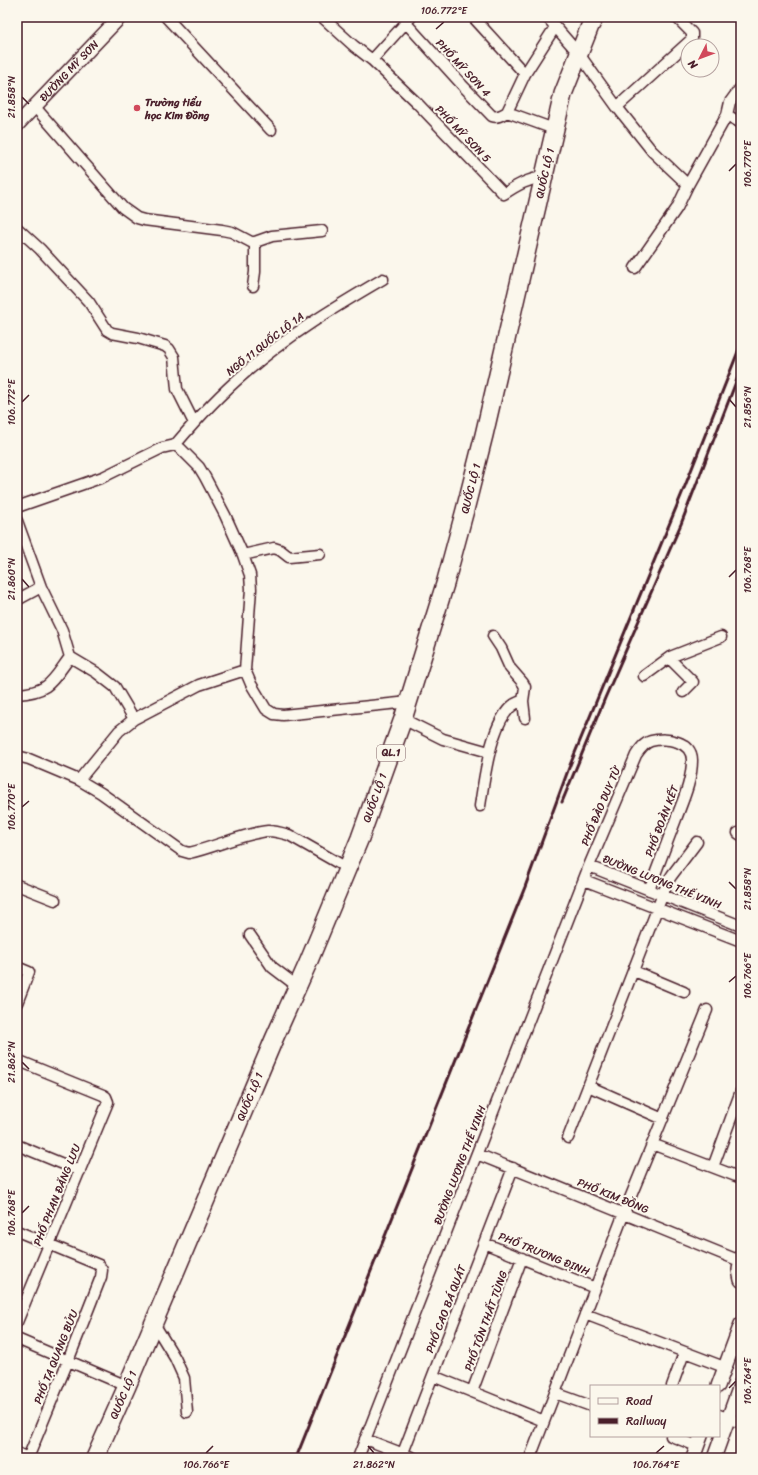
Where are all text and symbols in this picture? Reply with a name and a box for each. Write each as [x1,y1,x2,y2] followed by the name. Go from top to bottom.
[421,2,469,20] text: 106.772°E
[431,34,495,102] street label: PHỐ MỸ SƠN 4
[34,35,103,106] street label: ĐƯỜNG MỸ SƠN
[680,38,720,78] north arrow
[683,55,703,74] text: N
[3,76,21,118] text: 21.858°N
[144,93,210,125] place label: Trường tiểu học Kim Đồng
[430,101,496,167] street label: PHỐ MỸ SƠN 5
[132,103,142,113] marker: Trường tiểu học Kim Đồng
[739,139,757,187] text: 106.770°E
[530,146,560,200] street label: QUỐC LỘ 1
[222,307,308,381] street label: NGÕ 11 QUỐC LỘ 1A
[3,377,21,425] text: 106.772°E
[739,386,757,428] text: 21.856°N
[455,461,486,516] street label: QUỐC LỘ 1
[739,545,757,593] text: 106.768°E
[3,558,21,600] text: 21.860°N
[377,745,405,761] road number: QL.1
[576,762,627,849] street label: PHỐ ĐÀO DUY TỪ
[357,770,392,825] street label: QUỐC LỘ 1
[3,782,21,830] text: 106.770°E
[640,782,685,859] street label: PHỐ ĐOÀN KẾT
[600,849,724,915] street label: ĐƯỜNG LƯƠNG THẾ VINH
[739,868,757,910] text: 21.858°N
[739,951,757,999] text: 106.766°E
[3,1041,21,1083] text: 21.862°N
[231,1069,268,1124] street label: QUỐC LỘ 1
[428,1102,492,1228] street label: ĐƯỜNG LƯƠNG THẾ VINH
[28,1140,86,1249] street label: PHỐ PHAN ĐĂNG LƯU
[574,1173,652,1219] street label: PHỐ KIM ĐỒNG
[3,1188,21,1236] text: 106.768°E
[496,1227,593,1281] street label: PHỐ TRƯƠNG ĐỊNH
[420,1261,472,1356] street label: PHỐ CAO BÁ QUÁT
[459,1268,513,1374] street label: PHỐ TÔN THẤT TÙNG
[28,1306,84,1407] street label: PHỐ TẠ QUANG BỬU
[739,1356,757,1404] text: 106.764°E
[104,1368,142,1422] street label: QUỐC LỘ 1
[590,1385,720,1437] legend
[626,1390,653,1412] text: Road
[626,1410,667,1432] text: Railway
[183,1456,231,1474] text: 106.766°E
[353,1456,395,1474] text: 21.862°N
[633,1456,681,1474] text: 106.764°E

